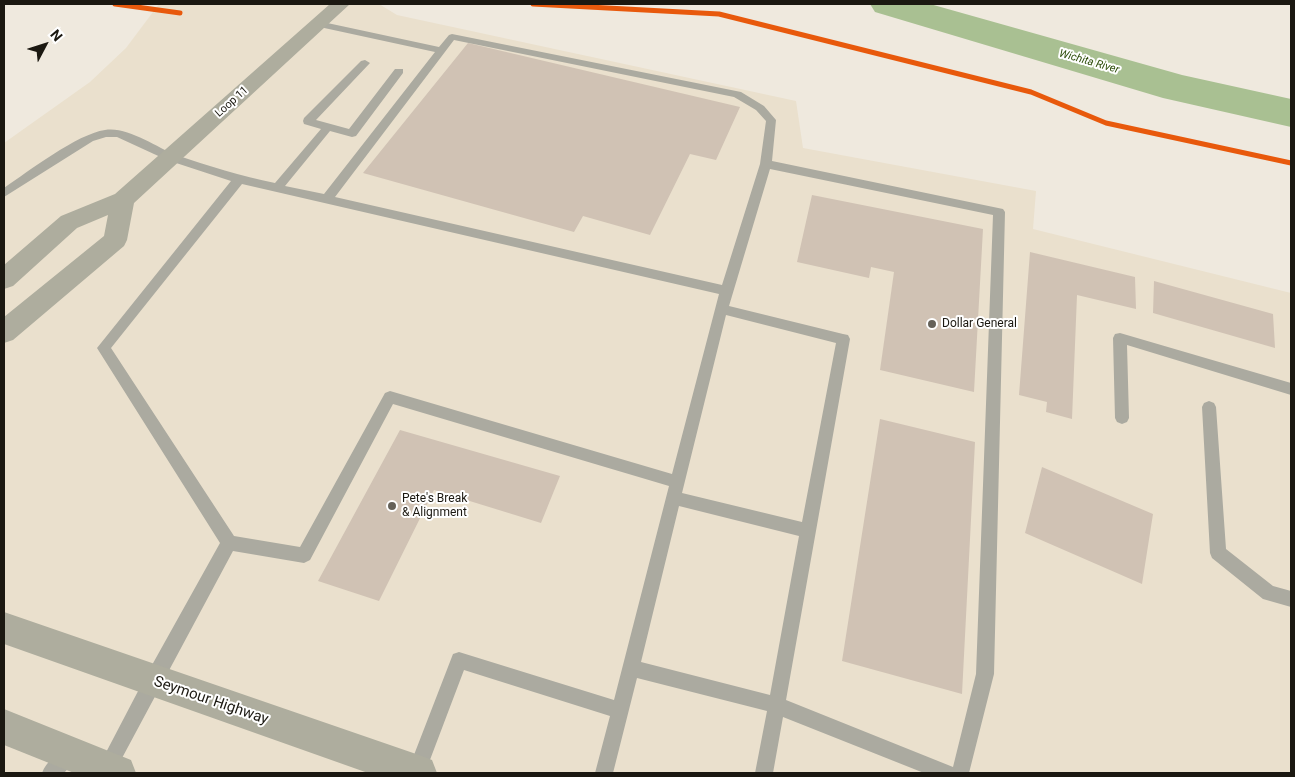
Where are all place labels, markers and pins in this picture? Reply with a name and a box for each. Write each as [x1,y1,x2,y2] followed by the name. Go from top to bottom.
[942,317,1017,331] place label: Dollar General
[926,318,938,330] marker: Dollar General
[402,492,467,520] place label: Pete's Break & Alignment
[386,500,398,512] marker: Pete's Break & Alignment

